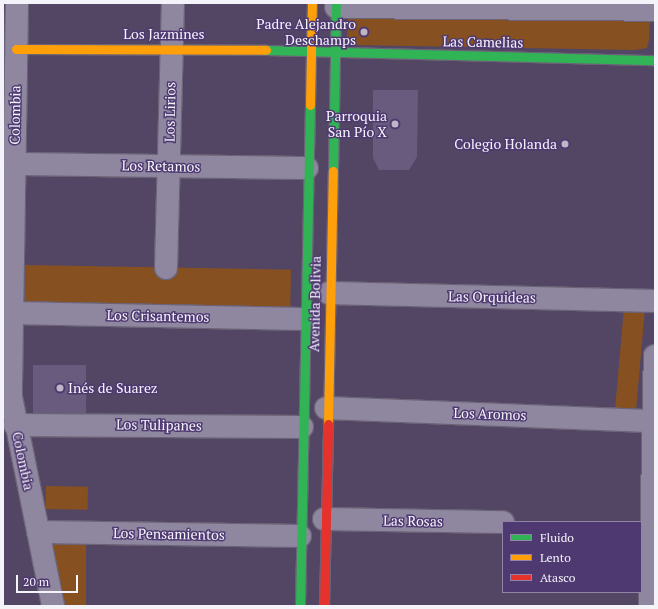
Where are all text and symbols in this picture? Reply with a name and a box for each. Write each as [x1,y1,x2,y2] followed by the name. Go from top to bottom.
[256,16,356,48] place label: Padre Alejandro Deschamps
[123,26,205,42] street label: Los Jazmines
[359,27,369,37] marker: Padre Alejandro Deschamps
[442,33,524,51] street label: Las Camelias
[161,82,179,142] street label: Los Lirios
[6,85,24,145] street label: Colombia
[326,108,387,140] place label: Parroquia San Pío X
[390,119,400,129] marker: Parroquia San Pío X
[454,136,557,152] place label: Colegio Holanda
[560,139,570,149] marker: Colegio Holanda
[121,157,201,175] street label: Los Retamos
[306,256,324,352] street label: Avenida Bolivia
[448,288,536,306] street label: Las Orquideas
[106,307,210,325] street label: Los Crisantemos
[68,380,158,396] place label: Inés de Suarez
[55,383,65,393] marker: Inés de Suarez
[453,404,527,424] street label: Los Aromos
[116,416,202,434] street label: Los Tulipanes
[9,430,37,492] street label: Colombia
[383,512,443,530] street label: Las Rosas
[502,521,642,593] legend
[113,525,225,543] street label: Los Pensamientos
[540,530,574,545] text: Fluido
[540,550,571,565] text: Lento
[18,567,80,593] scale bar
[540,570,575,585] text: Atasco
[23,574,49,589] text: 20 m

